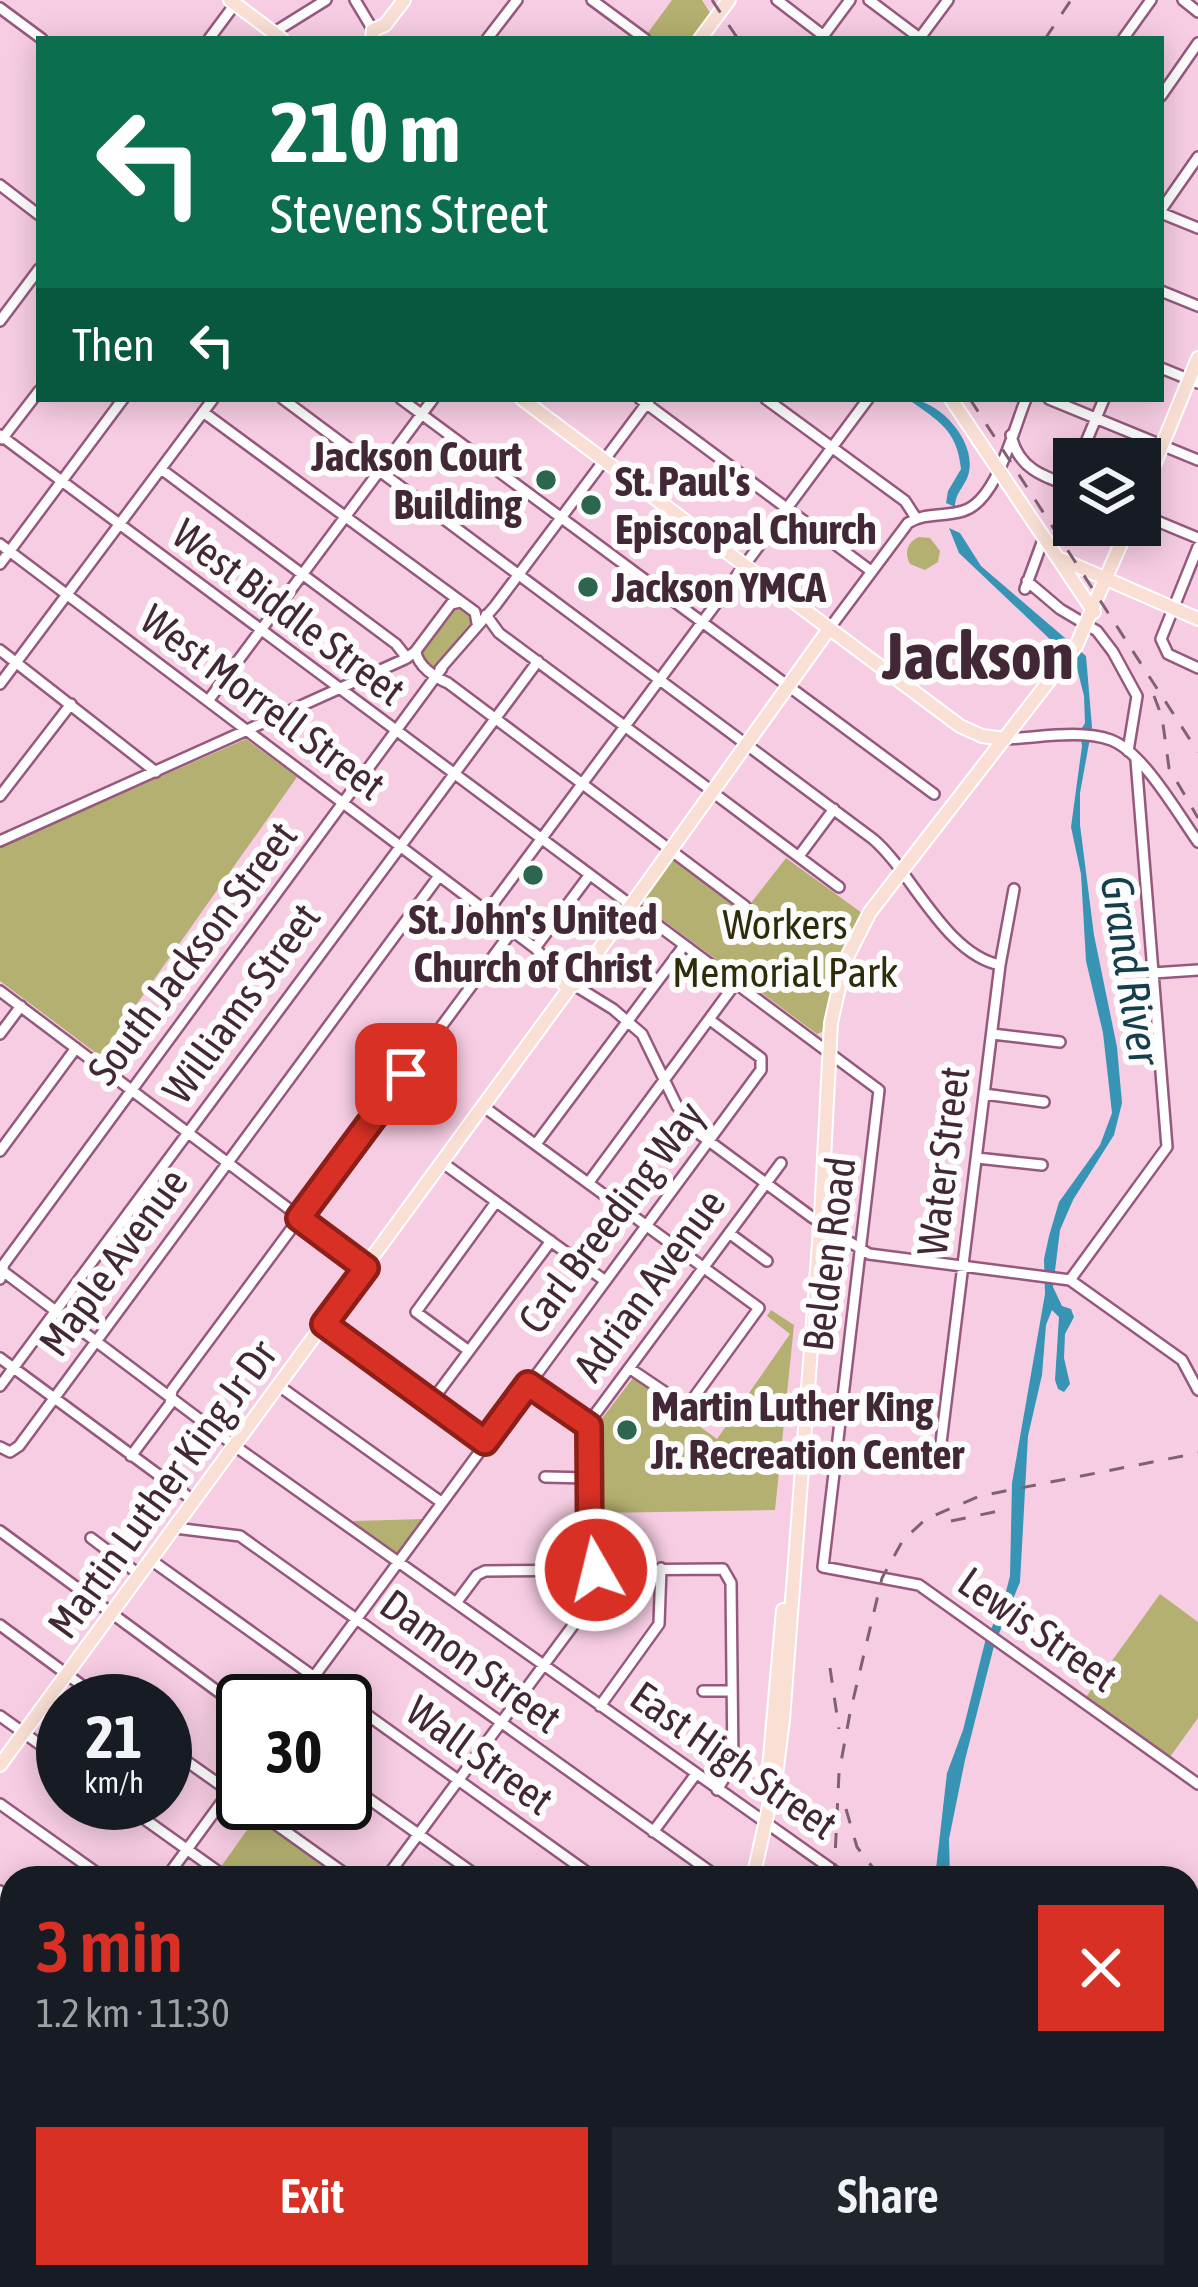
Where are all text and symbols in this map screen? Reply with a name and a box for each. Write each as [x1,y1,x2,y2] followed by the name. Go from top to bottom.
[72,84,228,240] icon: left
[270,84,460,180] text: 210 m
[270,183,549,244] text: Stevens Street
[179,312,245,378] icon: left
[72,319,155,371] text: Then
[310,432,523,528] place label: Jackson Court Building
[1053,438,1161,546] map controls
[1053,438,1161,546] button: layers
[615,457,877,553] place label: St. Paul's Episcopal Church
[533,467,559,493] marker: Jackson Court Building
[578,492,604,518] marker: St. Paul's Episcopal Church
[164,509,414,715] street label: West Biddle Street
[611,563,826,611] place label: Jackson YMCA
[575,574,601,600] marker: Jackson YMCA
[132,595,394,809] street label: West Morrell Street
[881,617,1074,693] district label: Jackson
[78,812,306,1094] street label: South Jackson Street
[520,862,546,888] marker: St. John's United Church of Christ
[1090,872,1172,1070] water label: Grand River
[153,894,329,1112] street label: Williams Street
[409,895,657,991] place label: St. John's United Church of Christ
[672,900,898,996] park label: Workers Memorial Park
[355,1023,457,1125] pin
[373,1041,439,1107] icon: arrive
[908,1064,978,1258] street label: Water Street
[508,1092,714,1342] street label: Carl Breeding Way
[793,1154,865,1354] street label: Belden Road
[29,1159,197,1365] street label: Maple Avenue
[564,1180,734,1390] street label: Adrian Avenue
[38,1331,286,1647] street label: Martin Luther King Jr Dr
[650,1382,965,1478] place label: Martin Luther King Jr. Recreation Center
[614,1417,640,1443] marker: Martin Luther King Jr. Recreation Center
[533,1507,659,1633] position arrow
[950,1557,1126,1701] street label: Lewis Street
[371,1579,571,1743] street label: Damon Street
[622,1671,846,1849] street label: East High Street
[216,1674,372,1830] speed limit sign: 30
[398,1686,562,1824] street label: Wall Street
[86,1702,142,1771] text: 21
[84,1765,144,1799] text: km/h
[36,1905,183,1987] text: 3 min
[1038,1905,1164,2031] button: close
[36,1991,229,2035] text: 1.2 km · 11:30
[36,2127,588,2265] button: Exit
[612,2127,1164,2265] button: Share

